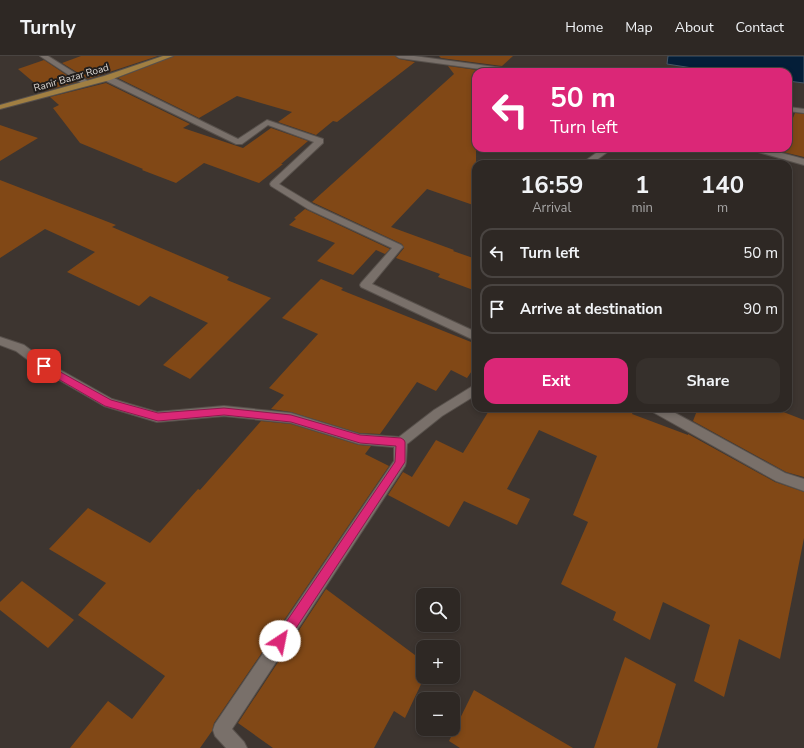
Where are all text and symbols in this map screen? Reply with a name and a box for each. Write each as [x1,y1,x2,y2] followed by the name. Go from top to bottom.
[20,15,76,41] text: Turnly
[565,18,603,37] text: Home
[625,18,653,37] text: Map
[675,18,714,37] text: About
[736,18,784,37] text: Contact
[32,61,111,95] street label: Ranir Bazar Road
[550,79,616,117] text: 50 m
[484,84,536,136] icon: left
[550,115,618,139] text: Turn left
[520,169,583,201] text: 16:59
[635,169,649,201] text: 1
[701,169,744,201] text: 140
[532,199,571,217] text: Arrival
[631,199,653,217] text: min
[717,199,728,217] text: m
[486,242,508,264] icon: left
[520,243,579,263] text: Turn left
[743,243,778,263] text: 50 m
[486,298,508,320] icon: arrive
[520,299,663,319] text: Arrive at destination
[743,299,778,319] text: 90 m
[27,349,61,383] pin
[33,355,55,377] icon: arrive
[484,358,628,404] button: Exit
[636,358,780,404] button: Share
[416,588,460,736] map controls
[416,588,460,632] button: search
[259,620,301,662] position arrow
[416,640,460,684] button: +
[416,692,460,736] button: −

